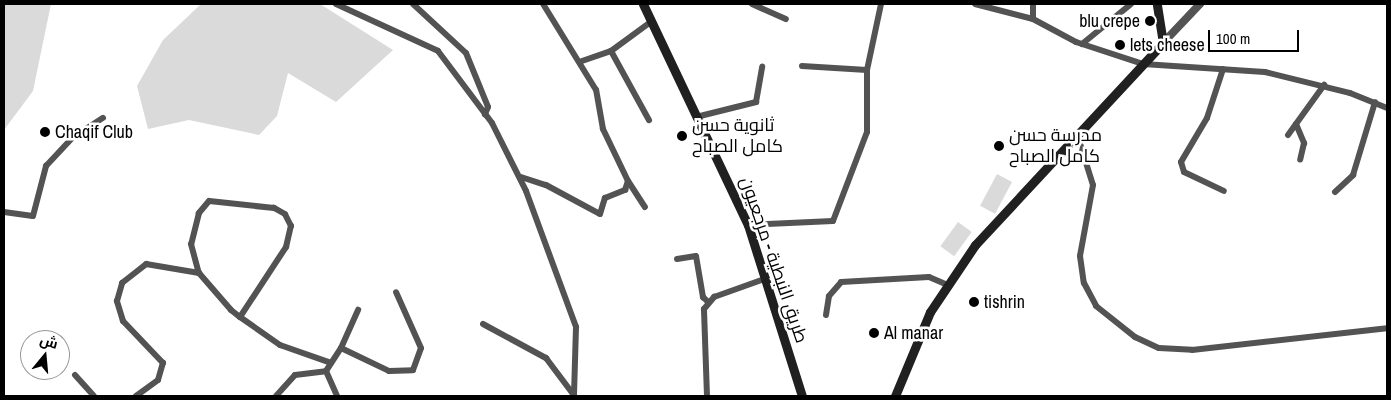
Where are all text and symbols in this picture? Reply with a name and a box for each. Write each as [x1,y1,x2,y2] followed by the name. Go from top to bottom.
[1079,10,1140,32] place label: blu crepe
[1144,15,1156,27] marker: blu crepe
[1211,20,1302,52] scale bar
[1216,28,1250,49] text: 100 m
[1130,34,1205,56] place label: lets cheese
[1114,39,1126,51] marker: lets cheese
[692,115,783,158] place label: ثانوية حسن كامل الصباح
[55,121,133,143] place label: Chaqif Club
[1009,125,1102,168] place label: مدرسة حسن كامل الصباح
[39,126,51,138] marker: Chaqif Club
[676,130,688,142] marker: ثانوية حسن كامل الصباح
[993,140,1005,152] marker: مدرسة حسن كامل الصباح
[735,174,813,346] street label: طريق النبطية - مرجعيون
[984,291,1025,313] place label: tishrin
[968,296,980,308] marker: tishrin
[884,322,943,344] place label: Al manar
[868,327,880,339] marker: Al manar
[20,330,70,380] north arrow
[38,330,60,353] text: ش

